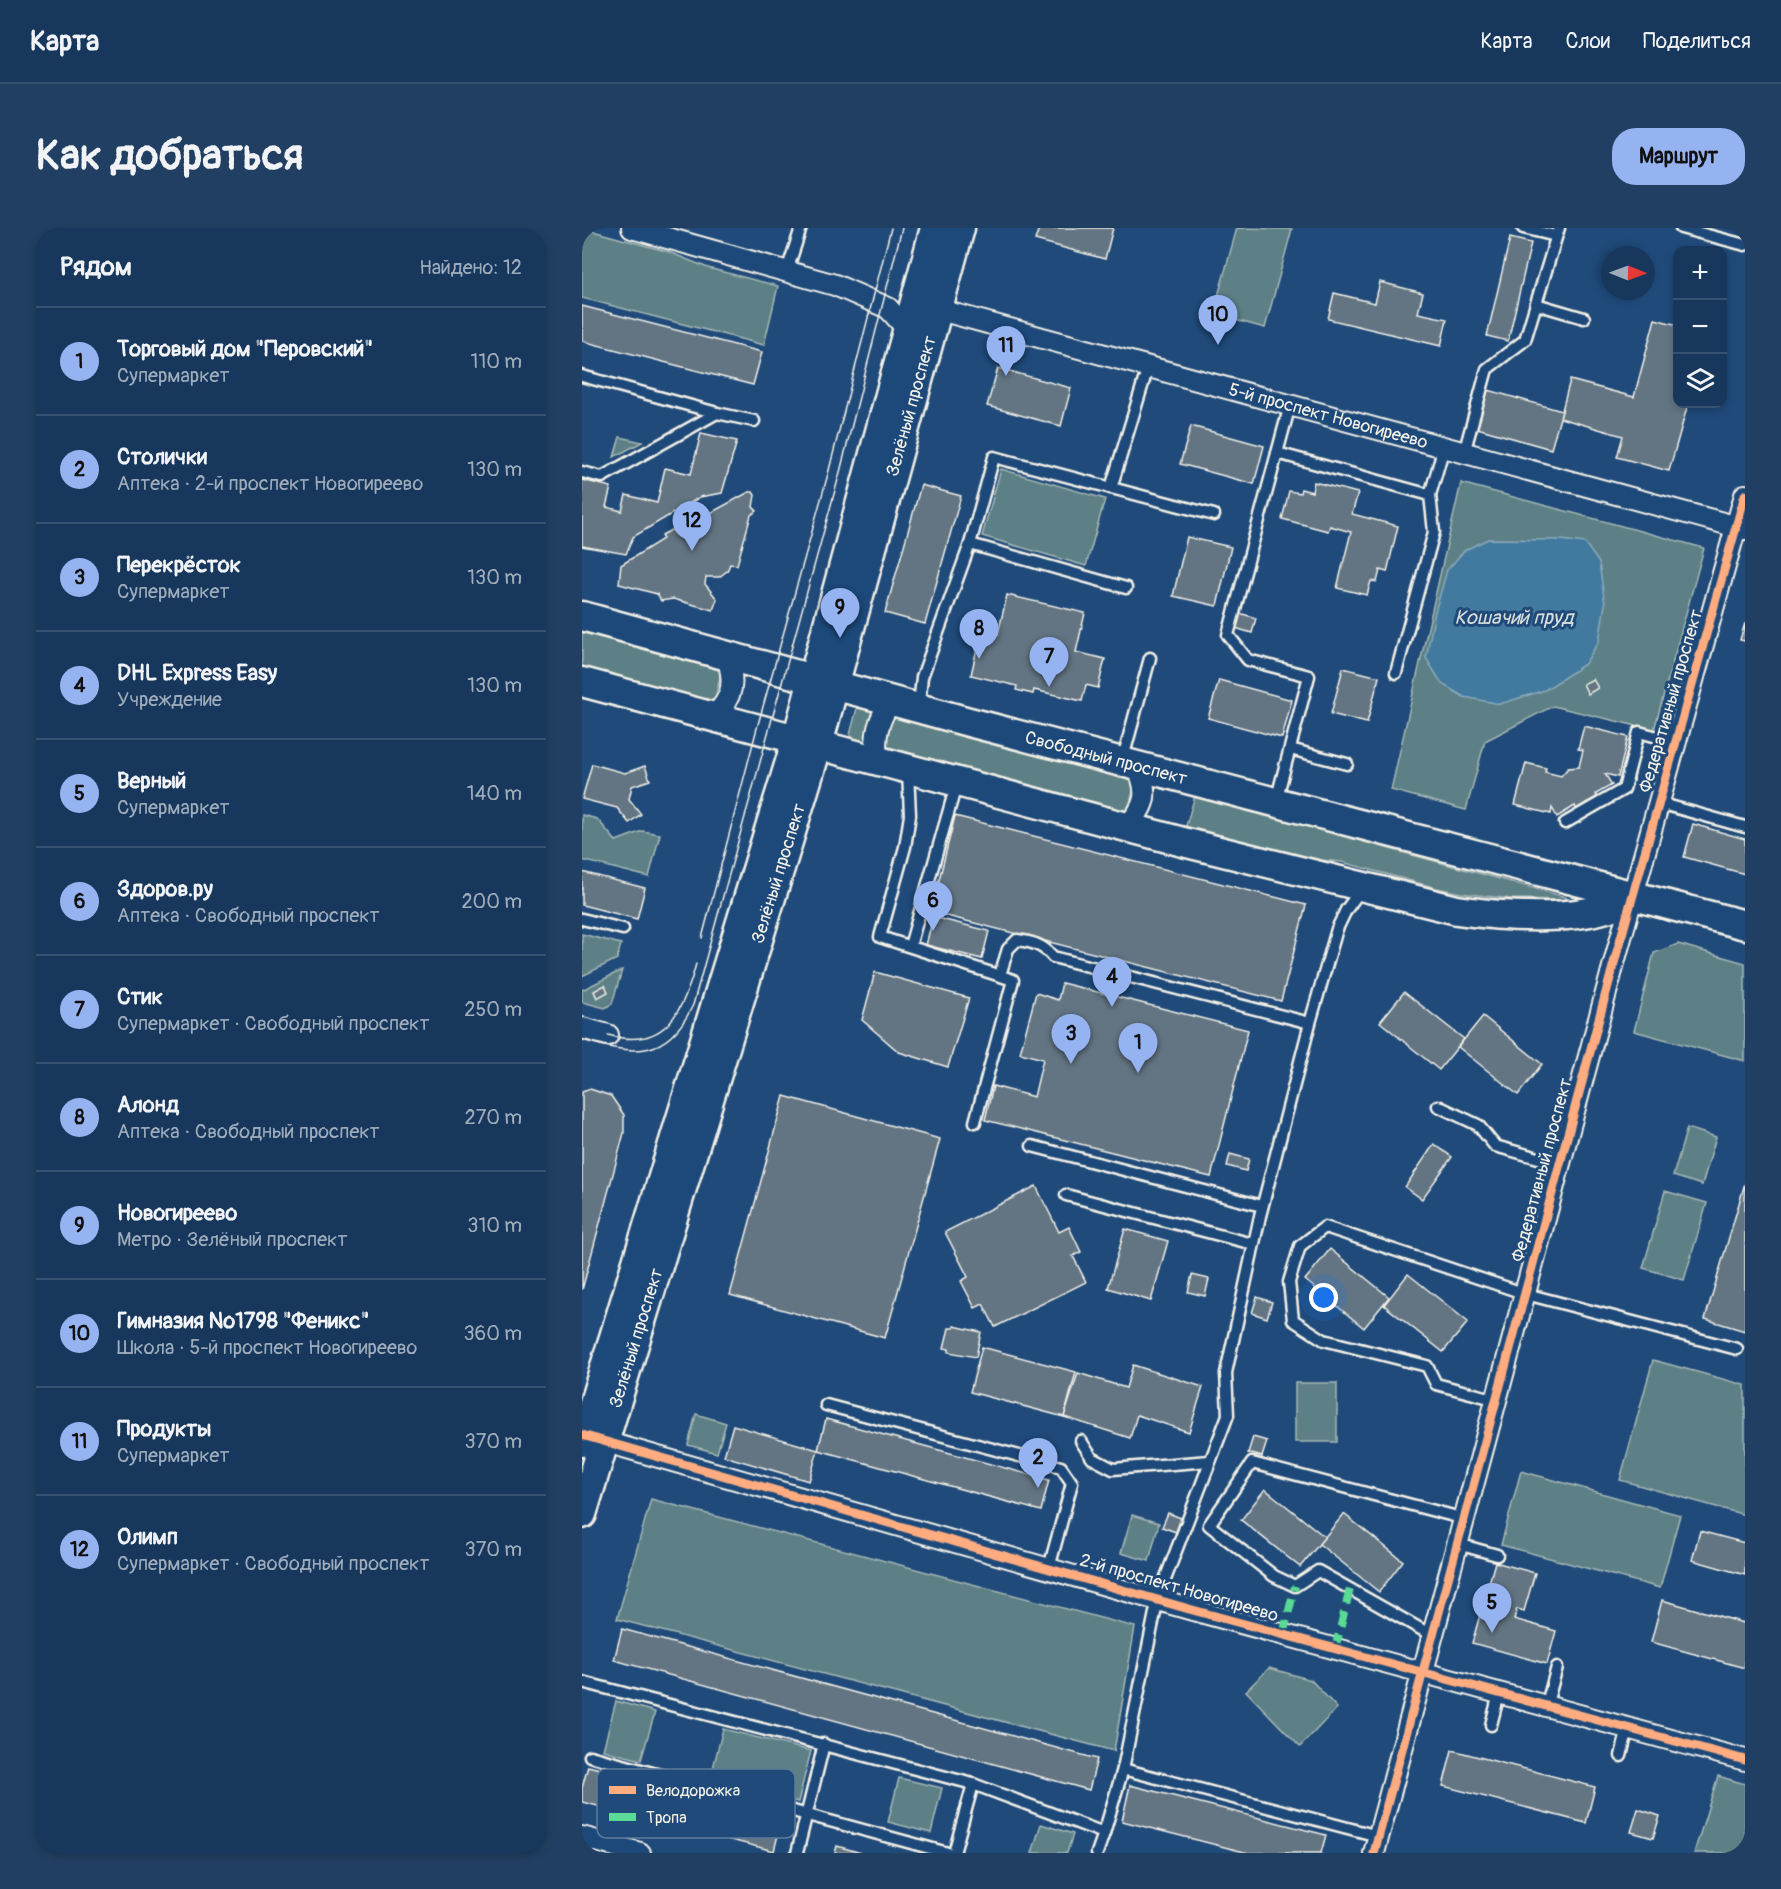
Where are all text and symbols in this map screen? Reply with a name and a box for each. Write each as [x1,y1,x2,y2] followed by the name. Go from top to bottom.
[30,24,99,59] text: Карта
[1480,28,1532,55] text: Карта
[1565,28,1610,55] text: Слои
[1643,28,1751,55] text: Поделиться
[1612,128,1745,185] button: Маршрут
[36,130,303,182] text: Как добраться
[1601,246,1655,300] north arrow
[1673,246,1727,408] map controls
[1673,246,1727,300] button: +
[60,251,132,283] text: Рядом
[419,255,522,280] text: Найдено: 12
[1198,296,1238,345] pin: 10
[1673,300,1727,354] button: −
[986,326,1026,376] pin: 11
[881,333,941,479] street label: Зелёный проспект
[117,335,373,363] text: Торговый дом "Перовский"
[76,349,83,374] text: 1
[471,349,522,374] text: 110 m
[1673,354,1727,408] button: layers
[117,363,229,388] text: Супермаркет
[1226,378,1431,454] street label: 5-й проспект Новогиреево
[117,443,207,471] text: Столички
[74,457,85,482] text: 2
[467,457,522,482] text: 130 m
[117,471,423,496] text: Аптека · 2-й проспект Новогиреево
[672,502,712,551] pin: 12
[117,551,241,579] text: Перекрёсток
[74,565,85,590] text: 3
[467,565,522,590] text: 130 m
[117,579,229,604] text: Супермаркет
[820,588,860,638] pin: 9
[1455,605,1575,630] water label: Кошачий пруд
[1634,607,1708,795] street label: Федеративный проспект
[960,610,998,659] pin: 8
[1030,638,1068,687] pin: 7
[117,659,277,687] text: DHL Express Easy
[74,673,85,698] text: 4
[467,673,522,698] text: 130 m
[117,687,222,712] text: Учреждение
[1023,726,1190,790] street label: Свободный проспект
[117,767,186,795] text: Верный
[74,781,85,806] text: 5
[467,781,522,806] text: 140 m
[117,795,229,820] text: Супермаркет
[746,801,811,946] street label: Зелёный проспект
[117,875,213,903] text: Здоров.ру
[914,882,952,931] pin: 6
[74,889,85,914] text: 6
[461,889,522,914] text: 200 m
[117,903,380,928] text: Аптека · Свободный проспект
[1092,958,1132,1007] pin: 4
[117,983,163,1011] text: Стик
[74,997,85,1022] text: 7
[464,997,522,1022] text: 250 m
[117,1011,429,1036] text: Супермаркет · Свободный проспект
[1052,1014,1090,1064] pin: 3
[1118,1024,1158,1073] pin: 1
[1506,1076,1578,1264] street label: Федеративный проспект
[117,1091,179,1119] text: Алонд
[74,1105,85,1130] text: 8
[464,1105,522,1130] text: 270 m
[117,1119,380,1144] text: Аптека · Свободный проспект
[117,1199,237,1227] text: Новогиреево
[74,1213,85,1238] text: 9
[467,1213,522,1238] text: 310 m
[117,1227,347,1252] text: Метро · Зелёный проспект
[604,1265,668,1411] street label: Зелёный проспект
[1309,1283,1338,1312] your location
[117,1307,369,1335] text: Гимназия №1798 "Феникс"
[69,1321,90,1346] text: 10
[463,1321,522,1346] text: 360 m
[117,1335,417,1360] text: Школа · 5-й проспект Новогиреево
[117,1415,212,1443] text: Продукты
[72,1429,87,1454] text: 11
[465,1429,522,1454] text: 370 m
[1018,1438,1058,1488] pin: 2
[117,1443,229,1468] text: Супермаркет
[117,1523,178,1551] text: Олимп
[70,1537,89,1562] text: 12
[465,1537,522,1562] text: 370 m
[1077,1549,1281,1627] street label: 2-й проспект Новогиреево
[117,1551,429,1576] text: Супермаркет · Свободный проспект
[1472,1584,1512,1633] pin: 5
[597,1769,795,1838] legend
[646,1781,740,1801] text: Велодорожка
[646,1808,687,1828] text: Тропа

